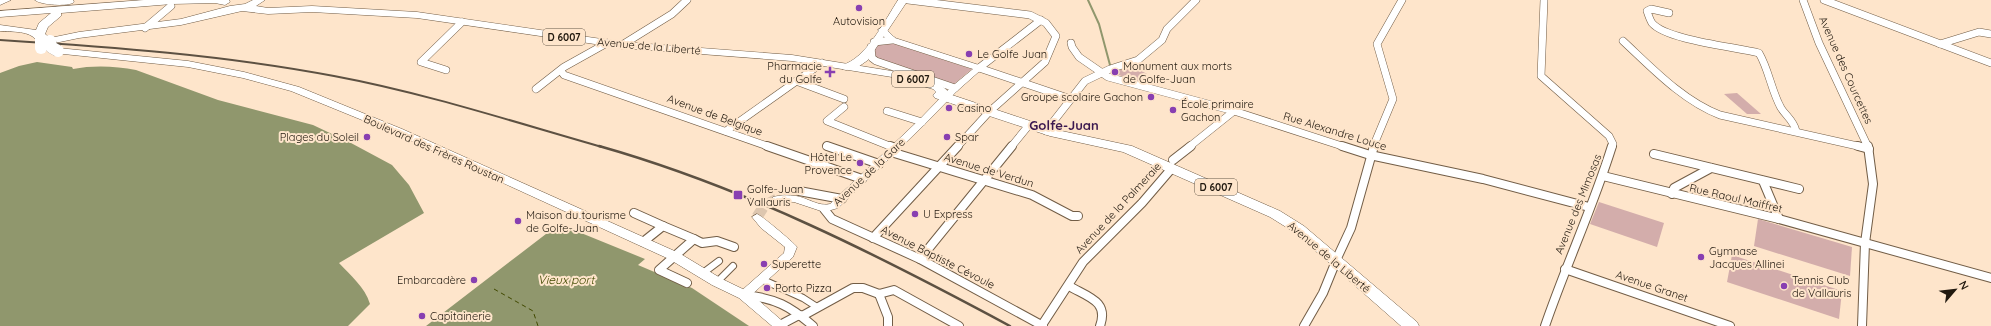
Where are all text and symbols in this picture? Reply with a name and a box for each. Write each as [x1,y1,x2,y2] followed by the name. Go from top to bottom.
[854,3,864,13] marker: Autovision
[833,14,885,28] place label: Autovision
[1816,14,1876,126] street label: Avenue des Courcettes
[543,29,585,45] road number: D 6007
[597,34,701,58] street label: Avenue de la Liberté
[977,47,1047,61] place label: Le Golfe Juan
[964,49,974,59] marker: Le Golfe Juan
[767,59,822,86] place label: Pharmacie du Golfe
[1123,59,1232,86] place label: Monument aux morts de Golfe-Juan
[825,67,835,77] marker: Pharmacie du Golfe
[1110,67,1120,77] marker: Monument aux morts de Golfe-Juan
[892,71,934,87] road number: D 6007
[1021,90,1143,104] place label: Groupe scolaire Gachon
[665,91,765,139] street label: Avenue de Belgique
[1146,92,1156,102] marker: Groupe scolaire Gachon
[1181,97,1254,124] place label: École primaire Gachon
[957,101,992,115] place label: Casino
[944,103,954,113] marker: Casino
[1168,105,1178,115] marker: École primaire Gachon
[1282,109,1388,153] street label: Rue Alexandre Louce
[361,112,507,186] street label: Boulevard des Frères Roustan
[1029,117,1099,133] district label: Golfe-Juan
[280,130,359,144] place label: Plages du Soleil
[955,130,980,144] place label: Spar
[362,132,372,142] marker: Plages du Soleil
[942,132,952,142] marker: Spar
[830,135,908,209] street label: Avenue de la Gare
[805,150,852,177] place label: Hôtel Le Provence
[942,150,1036,190] street label: Avenue de Verdun
[1551,152,1605,256] street label: Avenue des Mimosas
[855,158,865,168] marker: Hôtel Le Provence
[1072,159,1164,257] street label: Avenue de la Palmeraie
[1195,179,1237,195] road number: D 6007
[1688,180,1784,216] street label: Rue Raoul Maiffret
[747,182,803,209] place label: Golfe-Juan Vallauris
[732,189,744,201] marker: Golfe-Juan Vallauris
[923,207,973,221] place label: U Express
[526,208,626,235] place label: Maison du tourisme de Golfe-Juan
[910,209,920,219] marker: U Express
[513,216,523,226] marker: Maison du tourisme de Golfe-Juan
[1285,218,1373,296] street label: Avenue de la Liberté
[879,222,997,292] street label: Avenue Baptiste Cévoule
[1709,244,1784,271] place label: Gymnase Jacques Allinei
[1696,252,1706,262] marker: Gymnase Jacques Allinei
[772,257,821,271] place label: Superette
[759,259,769,269] marker: Superette
[1614,267,1690,305] street label: Avenue Granet
[1935,270,1975,310] north arrow
[538,272,596,287] water label: Vieux port
[397,273,466,287] place label: Embarcadère
[1792,273,1851,300] place label: Tennis Club de Vallauris
[469,275,479,285] marker: Embarcadère
[1956,278,1972,292] text: N
[775,281,832,295] place label: Porto Pizza
[1779,281,1789,291] marker: Tennis Club de Vallauris
[762,283,772,293] marker: Porto Pizza
[430,309,491,323] place label: Capitainerie
[417,311,427,321] marker: Capitainerie

